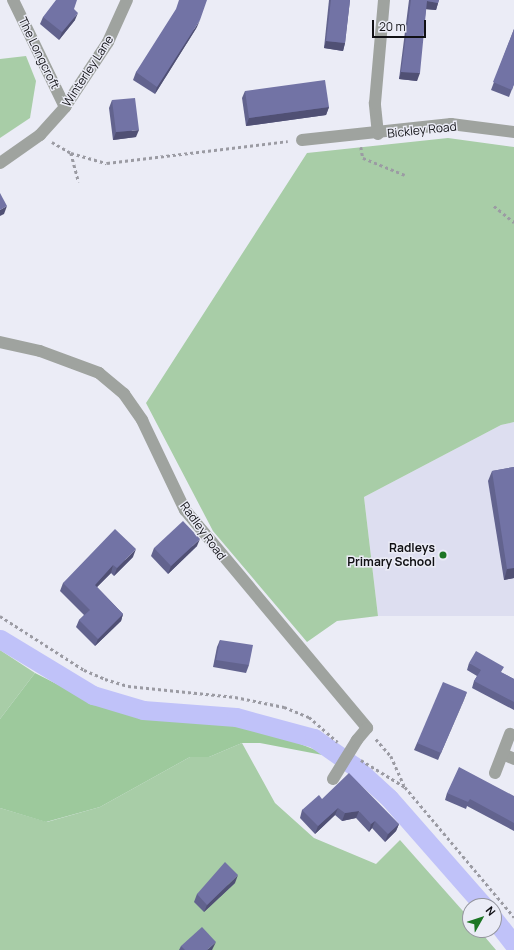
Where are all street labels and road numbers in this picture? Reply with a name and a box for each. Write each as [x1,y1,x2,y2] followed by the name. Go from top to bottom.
[15,15,63,91] street label: The Longcroft
[60,33,116,109] street label: Winterley Lane
[387,119,457,141] street label: Bickley Road
[177,499,229,563] street label: Radley Road

